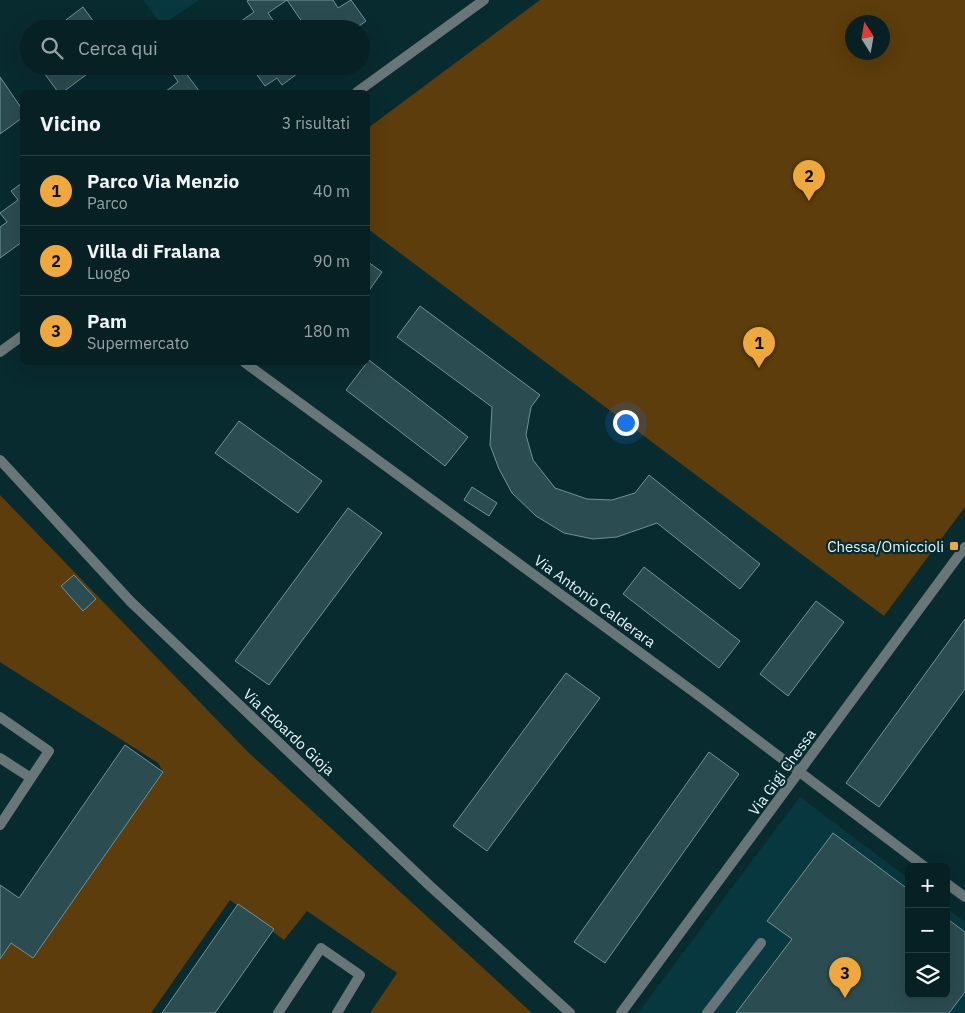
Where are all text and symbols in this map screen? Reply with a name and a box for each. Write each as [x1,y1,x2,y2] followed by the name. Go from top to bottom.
[845,15,890,60] north arrow
[20,20,370,75] search box
[38,34,66,62] icon: search
[78,36,158,60] text: Cerca qui
[40,109,101,137] text: Vicino
[282,113,350,133] text: 3 risultati
[793,160,825,201] pin: 2
[87,169,239,193] text: Parco Via Menzio
[51,181,61,201] text: 1
[313,181,350,201] text: 40 m
[87,193,128,213] text: Parco
[87,239,220,263] text: Villa di Fralana
[51,251,61,271] text: 2
[313,251,350,271] text: 90 m
[87,263,130,283] text: Luogo
[87,309,127,333] text: Pam
[51,321,61,341] text: 3
[303,321,350,341] text: 180 m
[743,327,775,368] pin: 1
[87,333,189,353] text: Supermercato
[613,410,639,436] your location
[827,537,944,556] place label: Chessa/Omiccioli
[948,540,960,552] marker: Chessa/Omiccioli
[531,551,659,651] street label: Via Antonio Calderara
[239,685,339,779] street label: Via Edoardo Gioja
[744,725,820,819] street label: Via Gigi Chessa
[905,863,950,998] map controls
[905,863,950,908] button: +
[905,908,950,953] button: −
[905,953,950,998] button: layers
[829,957,861,998] pin: 3

